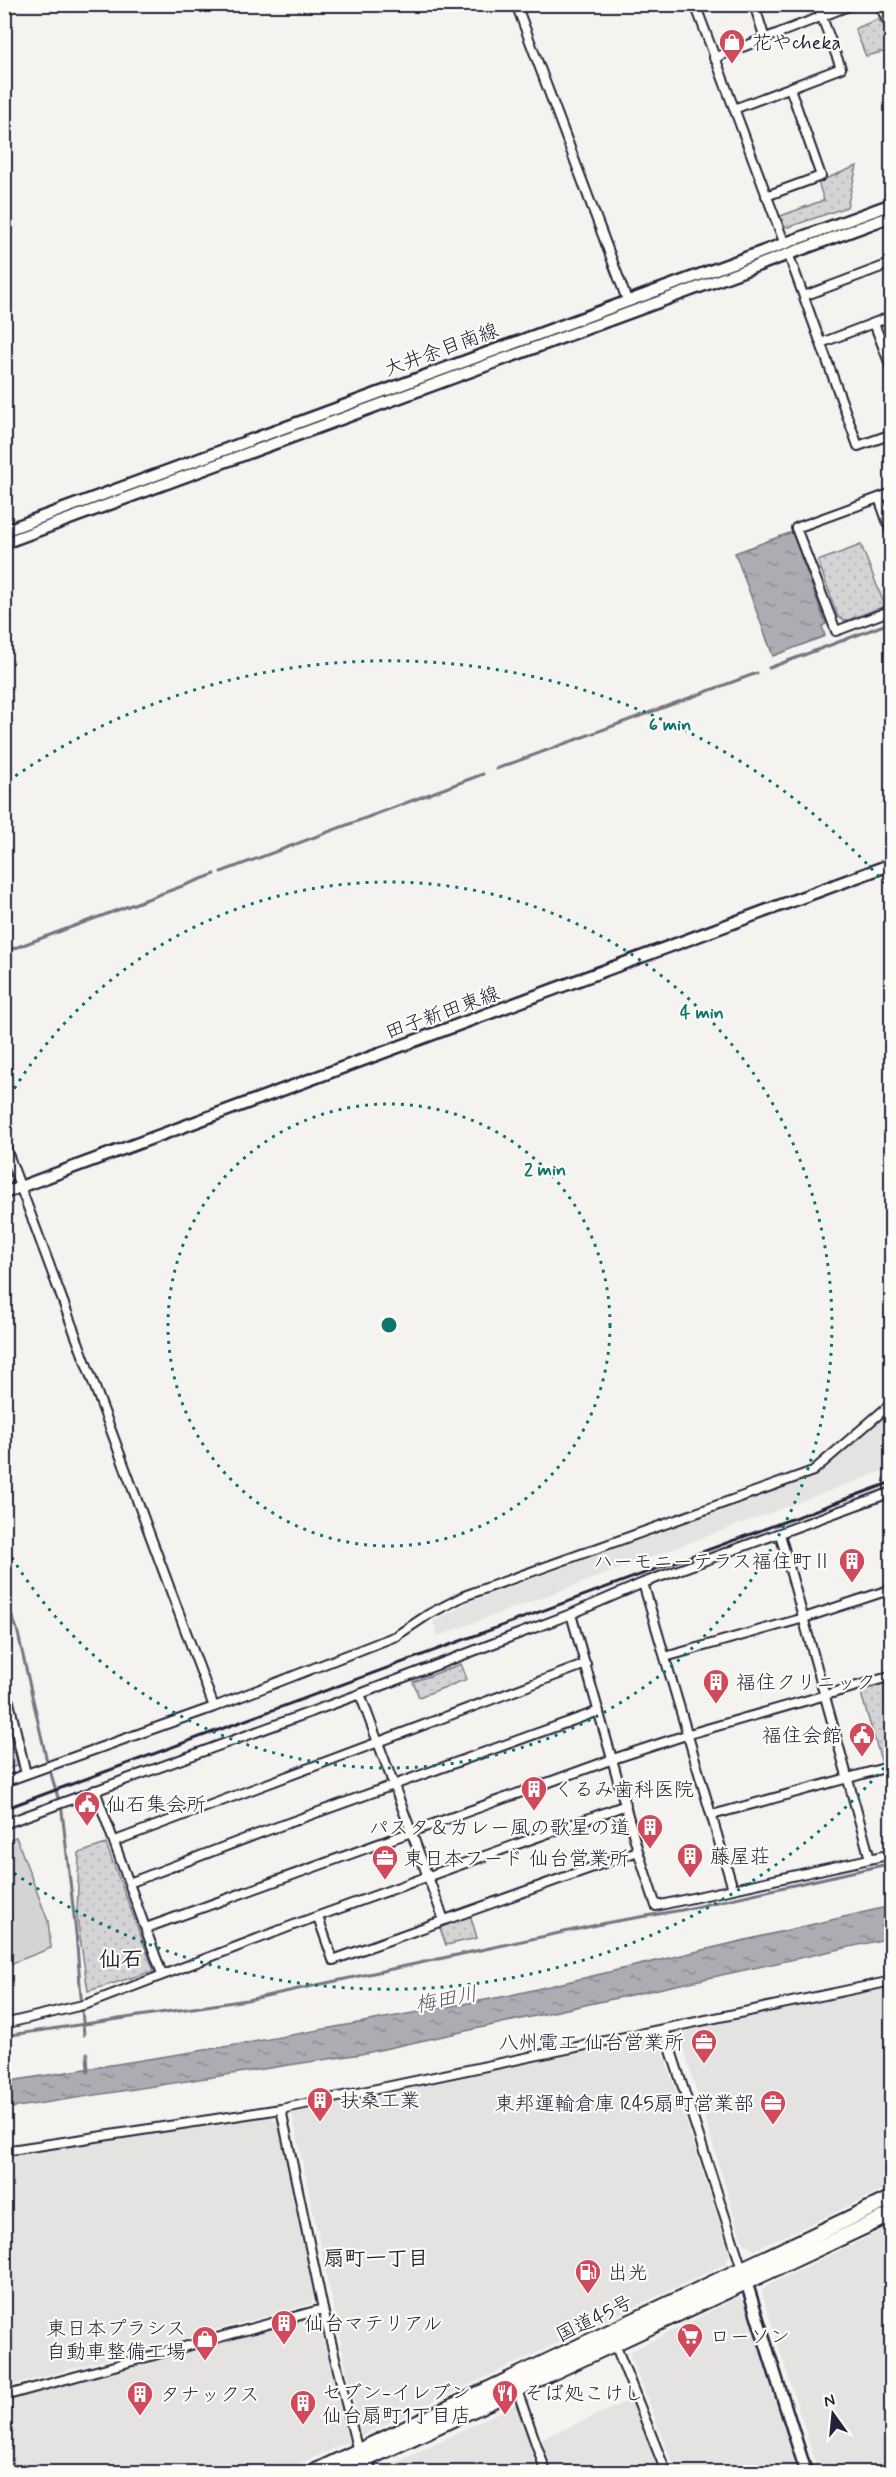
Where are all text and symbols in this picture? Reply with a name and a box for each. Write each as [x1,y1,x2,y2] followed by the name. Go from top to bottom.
[717,27,747,65] shop icon: 花やcheka
[752,30,841,57] place label: 花やcheka
[381,317,503,384] street label: 大井余目南線
[649,713,691,737] text: 6 min
[382,980,504,1047] street label: 田子新田東線
[680,1001,724,1025] text: 4 min
[524,1158,566,1182] text: 2 min
[379,1315,399,1335] centre of rings
[837,1546,867,1584] building icon: ハーモニーテラス福住町Ⅱ
[593,1549,832,1576] place label: ハーモニーテラス福住町Ⅱ
[701,1667,731,1705] building icon: 福住クリニック
[736,1670,876,1697] place label: 福住クリニック
[847,1720,877,1758] public building icon: 福住会館
[762,1723,842,1750] place label: 福住会館
[519,1774,549,1812] building icon: くるみ歯科医院
[554,1777,694,1804] place label: くるみ歯科医院
[72,1789,102,1827] public building icon: 仙石集会所
[106,1792,206,1819] place label: 仙石集会所
[635,1812,665,1850] building icon: パスタ＆カレー風の歌星の道
[369,1815,630,1842] place label: パスタ＆カレー風の歌星の道
[675,1841,705,1879] building icon: 藤屋荘
[370,1843,400,1881] office icon: 東日本フード 仙台営業所
[710,1844,770,1871] place label: 藤屋荘
[404,1846,629,1873] place label: 東日本フード 仙台営業所
[99,1946,143,1974] district label: 仙石
[413,1980,480,2020] water label: 梅田川
[689,2027,719,2065] office icon: 八州電工 仙台営業所
[499,2030,684,2057] place label: 八州電工 仙台営業所
[305,2085,335,2123] building icon: 扶桑工業
[340,2088,420,2115] place label: 扶桑工業
[758,2088,788,2126] office icon: 東邦運輸倉庫 R45扇町営業部
[495,2091,754,2118] place label: 東邦運輸倉庫 R45扇町営業部
[324,2245,429,2273] district label: 扇町一丁目
[573,2257,603,2295] fuel station icon: 出光
[608,2260,648,2287] place label: 出光
[552,2289,638,2350] street label: 国道45号
[269,2308,299,2346] building icon: 仙台マテリアル
[304,2311,443,2338] place label: 仙台マテリアル
[46,2316,186,2366] place label: 東日本プラシス 自動車整備工場
[675,2321,705,2359] supermarket icon: ローソン
[190,2324,220,2362] shop icon: 東日本プラシス 自動車整備工場
[710,2324,790,2351] place label: ローソン
[490,2378,520,2416] restaurant icon: そば処こけし
[125,2379,155,2417] building icon: タナックス
[322,2380,471,2430] place label: セブン-イレブン 仙台扇町1丁目店
[524,2381,644,2408] place label: そば処こけし
[160,2382,260,2409] place label: タナックス
[803,2384,863,2444] north arrow
[288,2388,318,2426] building icon: セブン-イレブン 仙台扇町1丁目店
[822,2389,837,2412] text: N

